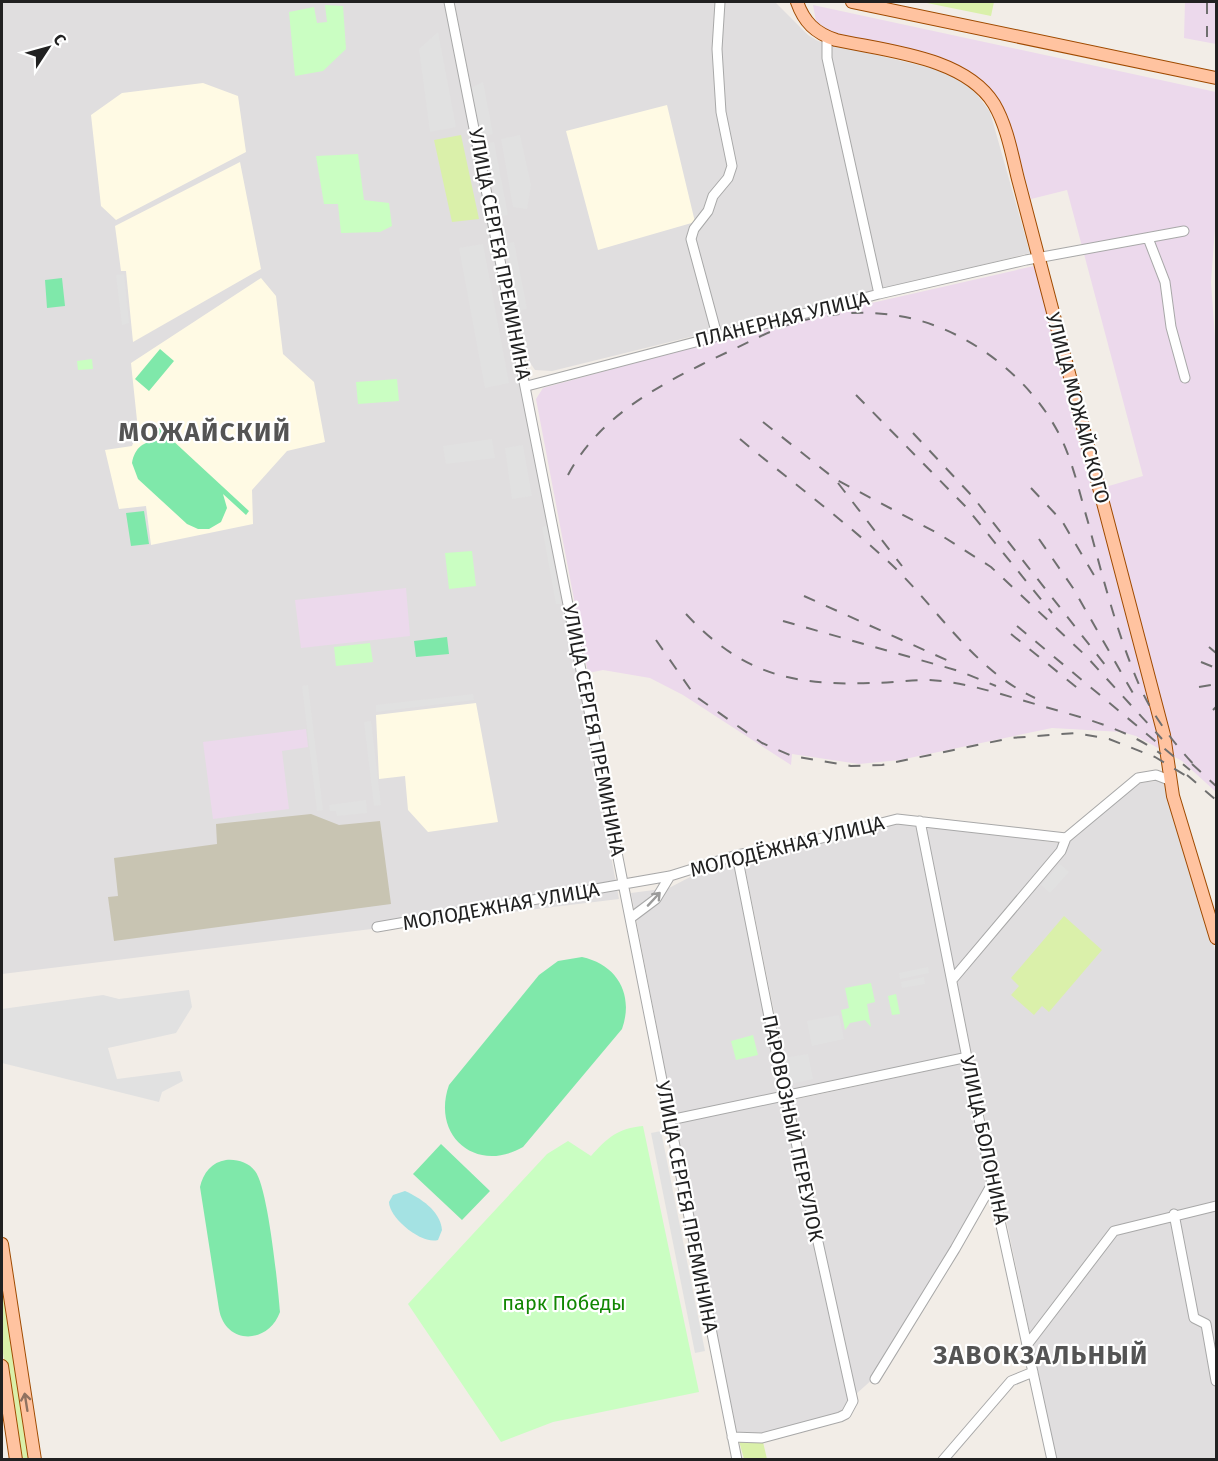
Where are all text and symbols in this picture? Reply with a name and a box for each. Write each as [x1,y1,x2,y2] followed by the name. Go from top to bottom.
[18,18,78,78] north arrow
[49,30,71,49] text: С
[464,126,536,383] street label: УЛИЦА СЕРГЕЯ ПРЕМИНИНА
[693,286,872,352] street label: ПЛАНЕРНАЯ УЛИЦА
[1041,310,1115,506] street label: УЛИЦА МОЖАЙСКОГО
[119,417,291,448] district label: МОЖАЙСКИЙ
[558,602,630,859] street label: УЛИЦА СЕРГЕЯ ПРЕМИНИНА
[687,810,887,882] street label: МОЛОДЁЖНАЯ УЛИЦА
[401,877,602,935] street label: МОЛОДЕЖНАЯ УЛИЦА
[647,891,661,906] one-way arrow
[757,1013,829,1244] street label: ПАРОВОЗНЫЙ ПЕРЕУЛОК
[955,1054,1015,1227] street label: УЛИЦА БОЛОНИНА
[651,1079,723,1336] street label: УЛИЦА СЕРГЕЯ ПРЕМИНИНА
[502,1291,626,1315] park label: парк Победы
[932,1340,1149,1371] district label: ЗАВОКЗАЛЬНЫЙ
[20,1392,31,1412] one-way arrow

